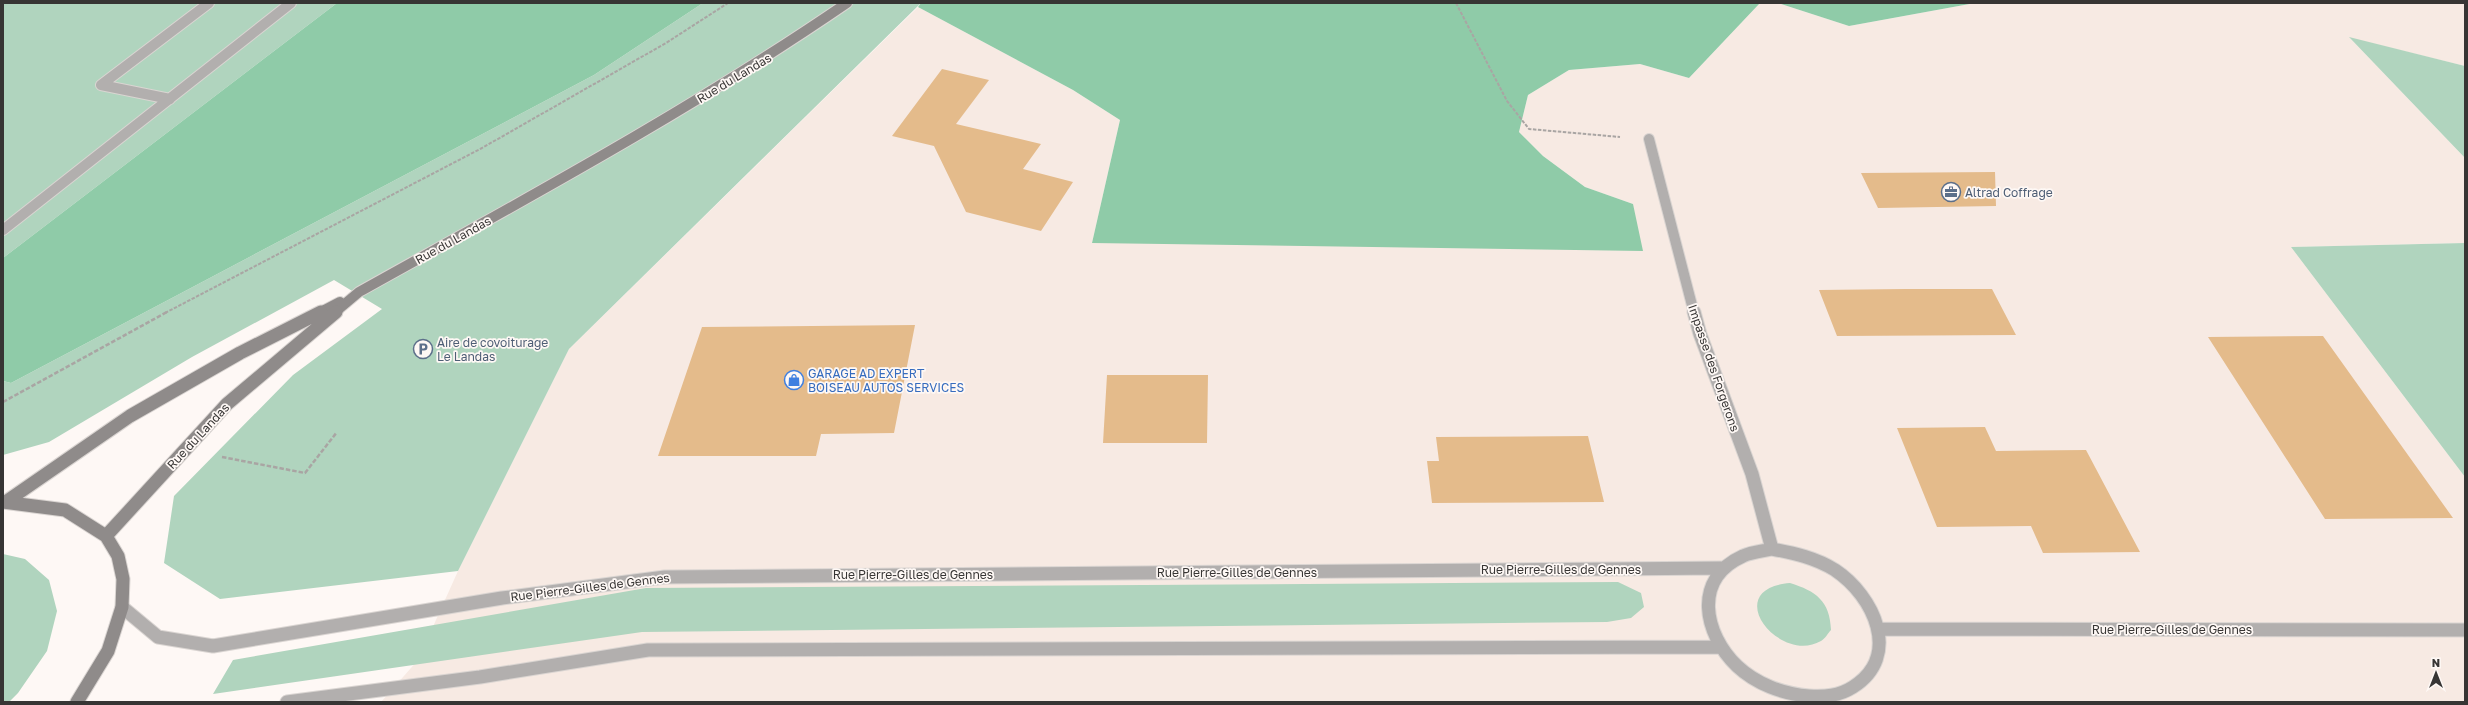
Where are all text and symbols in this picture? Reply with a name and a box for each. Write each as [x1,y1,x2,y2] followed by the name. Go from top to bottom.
[694,50,774,106] street label: Rue du Landas
[1940,181,1962,203] office icon: Altrad Coffrage
[1965,185,2053,200] place label: Altrad Coffrage
[412,213,494,267] street label: Rue du Landas
[1685,302,1743,434] street label: Impasse des Forgerons
[437,335,548,364] place label: Aire de covoiturage Le Landas
[412,338,434,360] parking icon: Aire de covoiturage Le Landas
[808,366,964,395] place label: GARAGE AD EXPERT BOISEAU AUTOS SERVICES
[783,369,805,391] shop icon: GARAGE AD EXPERT BOISEAU AUTOS SERVICES
[164,400,232,472] street label: Rue du Landas
[1481,562,1641,577] street label: Rue Pierre-Gilles de Gennes
[1157,565,1317,580] street label: Rue Pierre-Gilles de Gennes
[833,567,993,582] street label: Rue Pierre-Gilles de Gennes
[510,570,670,604] street label: Rue Pierre-Gilles de Gennes
[2092,622,2252,637] street label: Rue Pierre-Gilles de Gennes
[2416,653,2456,693] north arrow
[2432,656,2440,669] text: N

